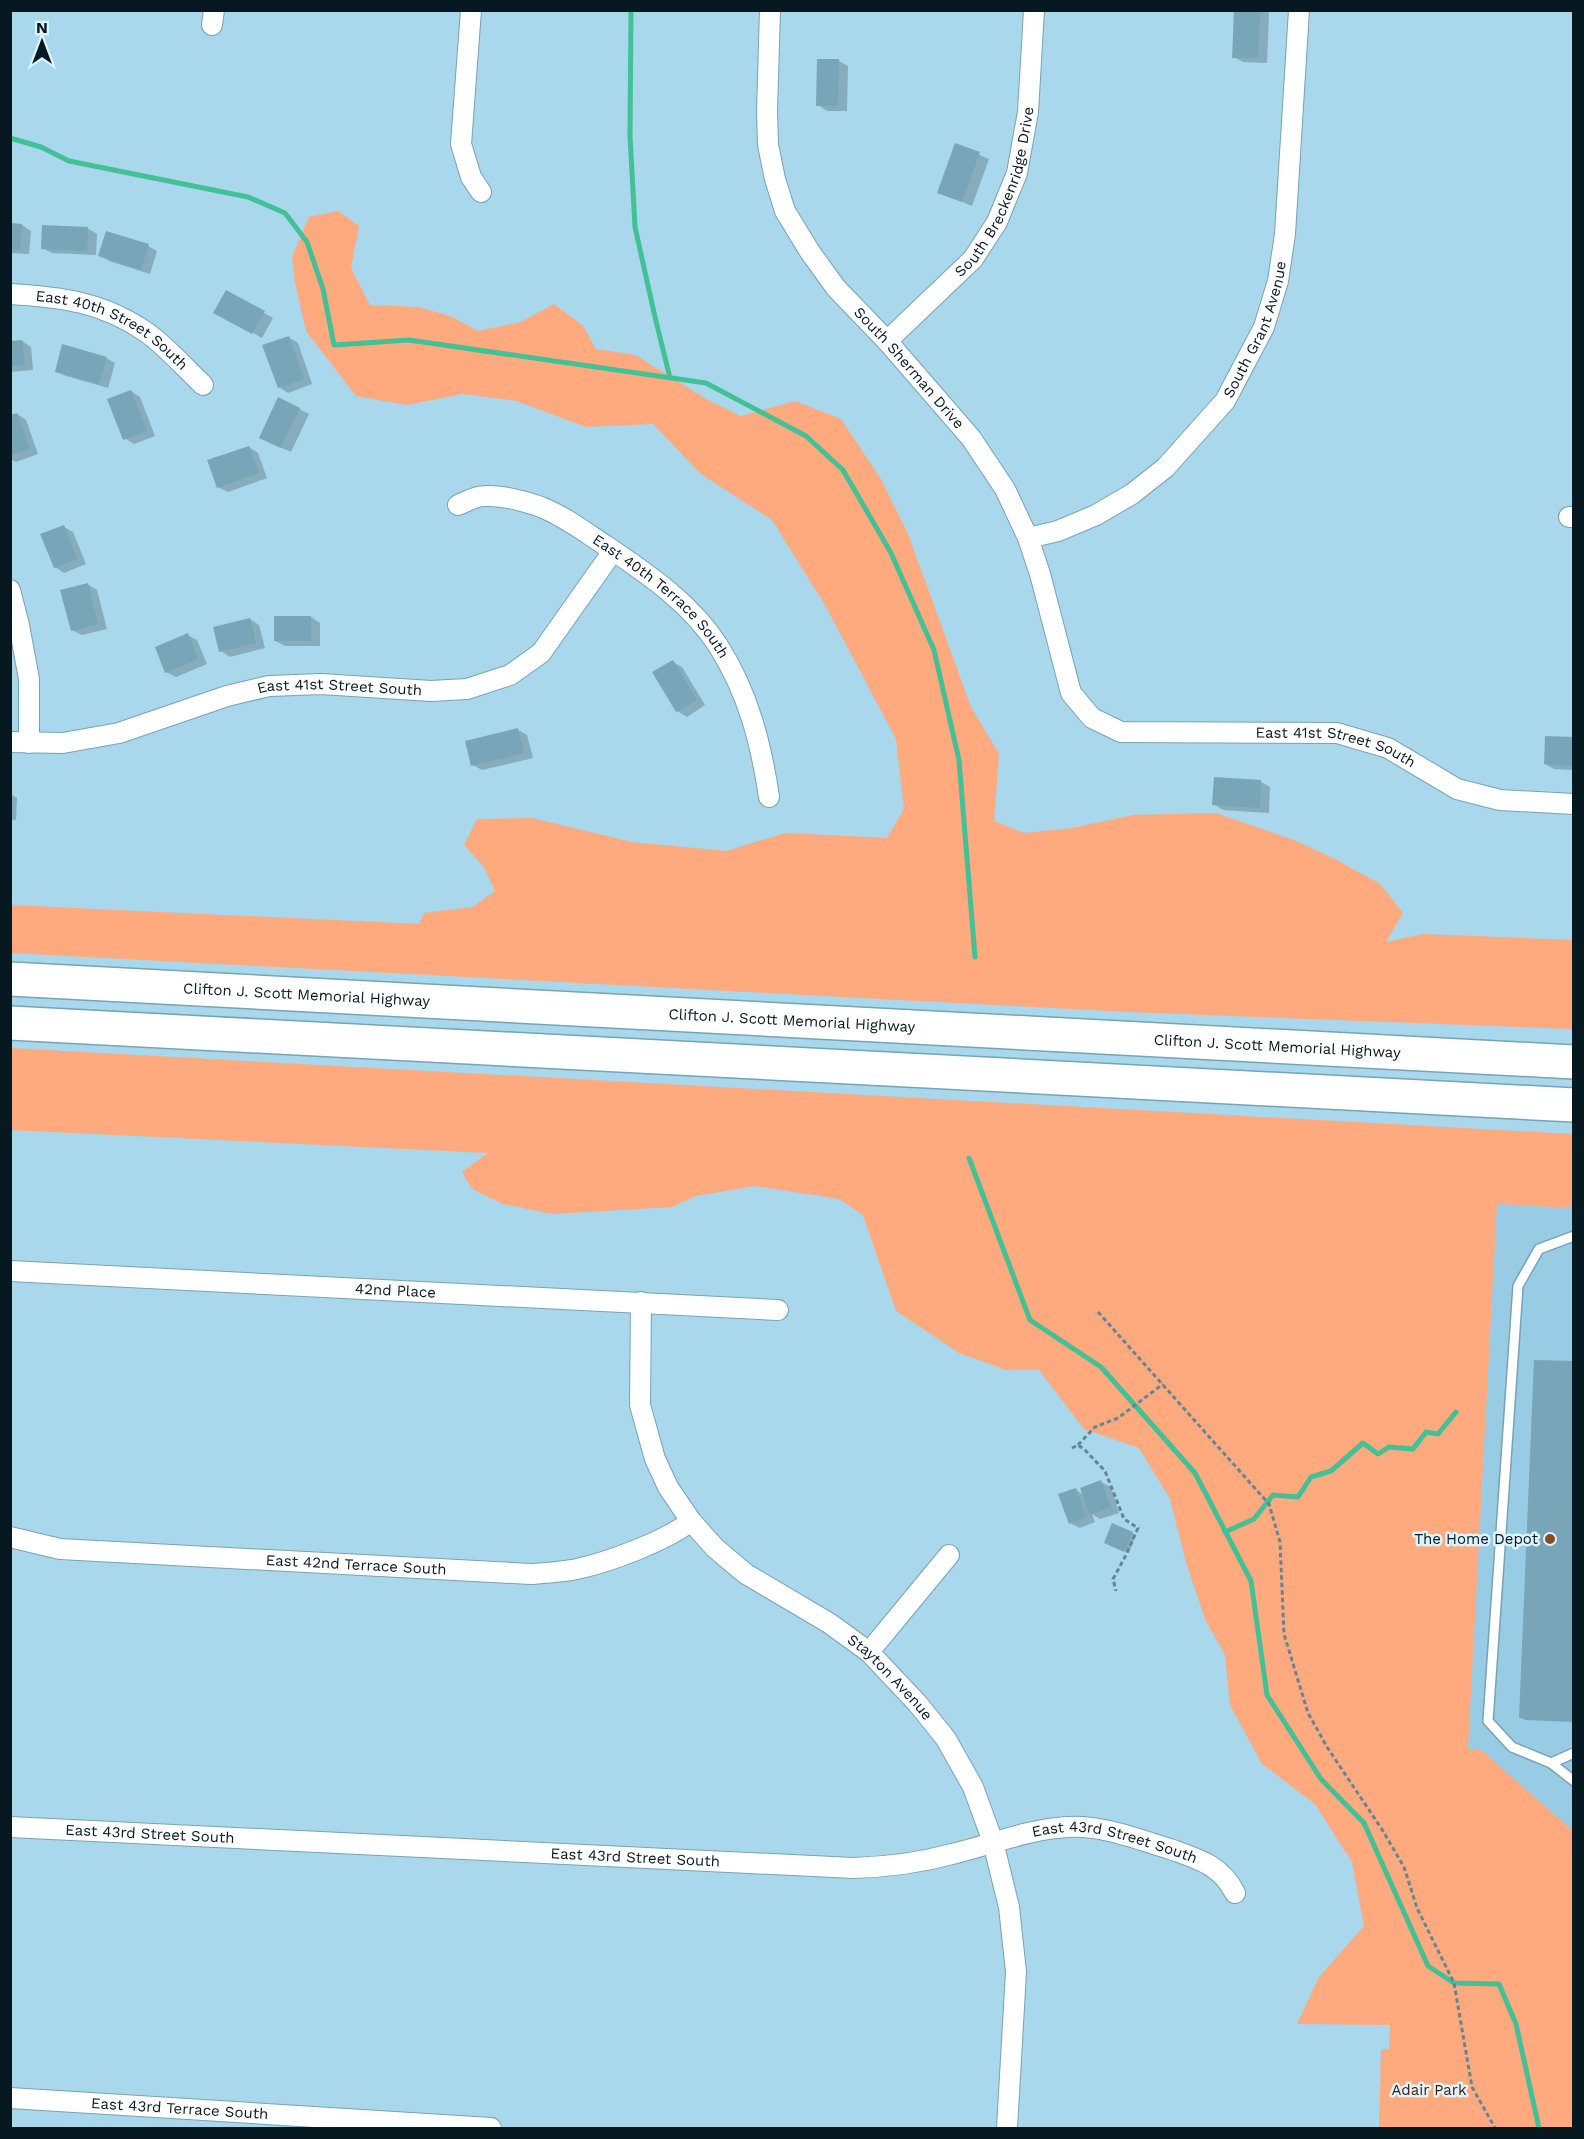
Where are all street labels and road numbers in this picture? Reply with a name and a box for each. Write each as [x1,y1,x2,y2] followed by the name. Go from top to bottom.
[951,106,1037,281] street label: South Breckenridge Drive
[1219,260,1290,401] street label: South Grant Avenue
[35,287,192,374] street label: East 40th Street South
[850,303,968,432] street label: South Sherman Drive
[589,530,733,662] street label: East 40th Terrace South
[255,675,423,699] street label: East 41st Street South
[1255,724,1419,771] street label: East 41st Street South
[183,979,431,1010] street label: Clifton J. Scott Memorial Highway
[668,1005,916,1036] street label: Clifton J. Scott Memorial Highway
[1153,1031,1401,1062] street label: Clifton J. Scott Memorial Highway
[355,1280,436,1302] street label: 42nd Place
[265,1551,447,1579] street label: East 42nd Terrace South
[844,1630,936,1724] street label: Stayton Avenue
[1030,1818,1200,1867] street label: East 43rd Street South
[65,1821,235,1847] street label: East 43rd Street South
[550,1844,720,1871] street label: East 43rd Street South
[90,2094,269,2123] street label: East 43rd Terrace South

